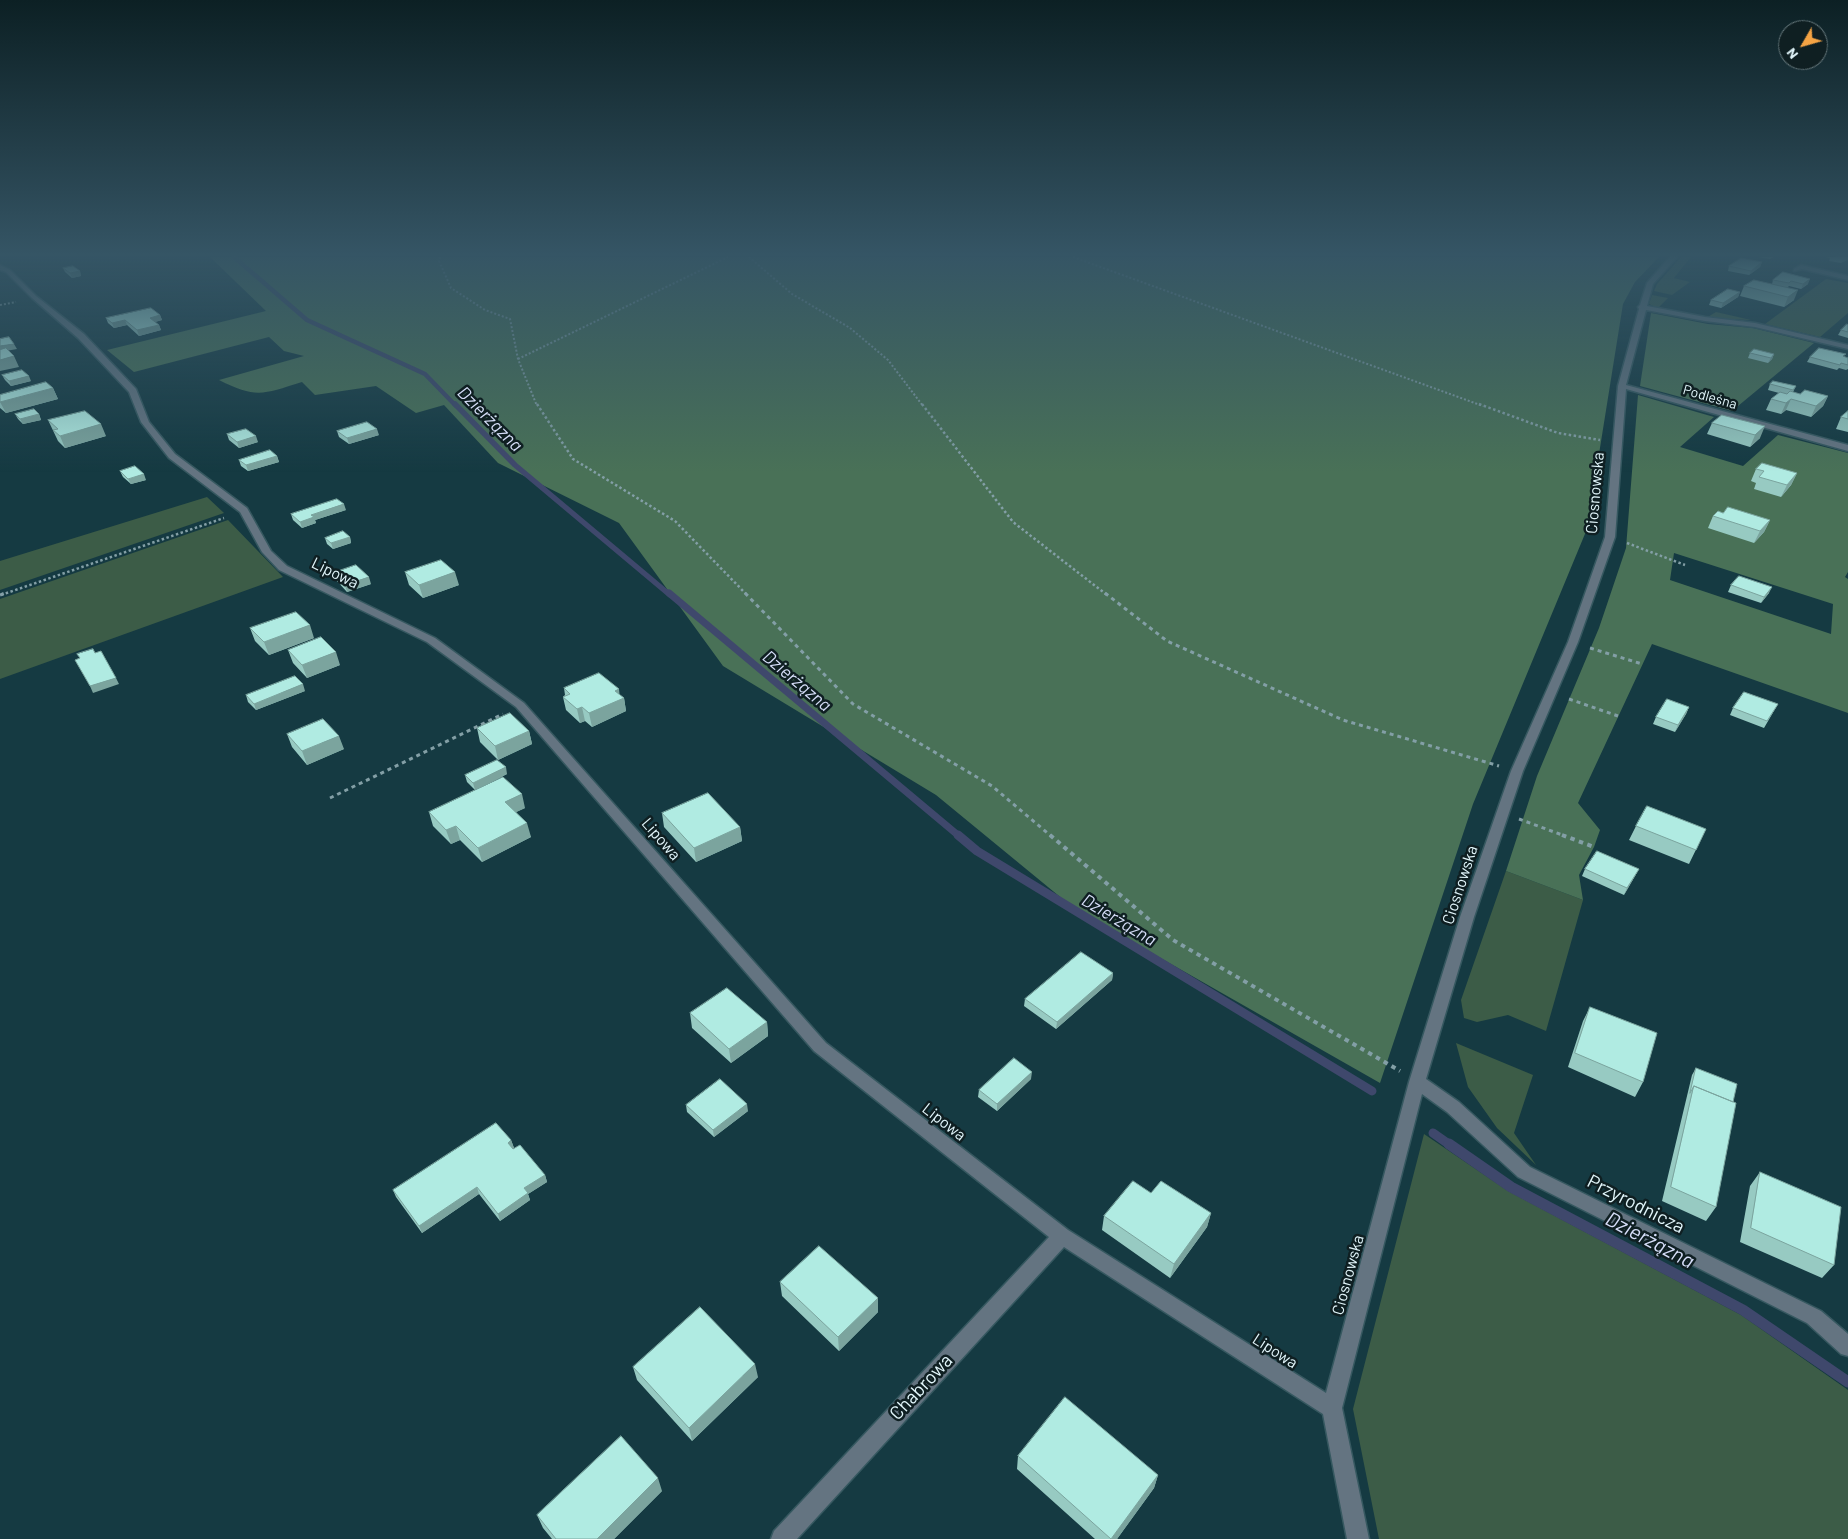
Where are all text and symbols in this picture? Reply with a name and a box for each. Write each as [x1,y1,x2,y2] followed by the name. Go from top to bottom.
[1778,20,1828,70] north arrow
[1782,45,1801,63] text: N
[1681,381,1739,413] street label: Podleśna
[453,382,527,456] water label: Dzierżązna
[1582,451,1608,535] street label: Ciosnowska
[308,553,362,593] street label: Lipowa
[758,646,836,716] water label: Dzierżązna
[637,814,685,864] street label: Lipowa
[1438,843,1482,927] street label: Ciosnowska
[1078,889,1160,951] water label: Dzierżązna
[918,1099,970,1145] street label: Lipowa
[1584,1170,1688,1238] street label: Przyrodnicza
[1601,1206,1699,1274] water label: Dzierżązna
[1328,1233,1368,1317] street label: Ciosnowska
[1249,1329,1301,1373] street label: Lipowa
[885,1349,957,1425] street label: Chabrowa

